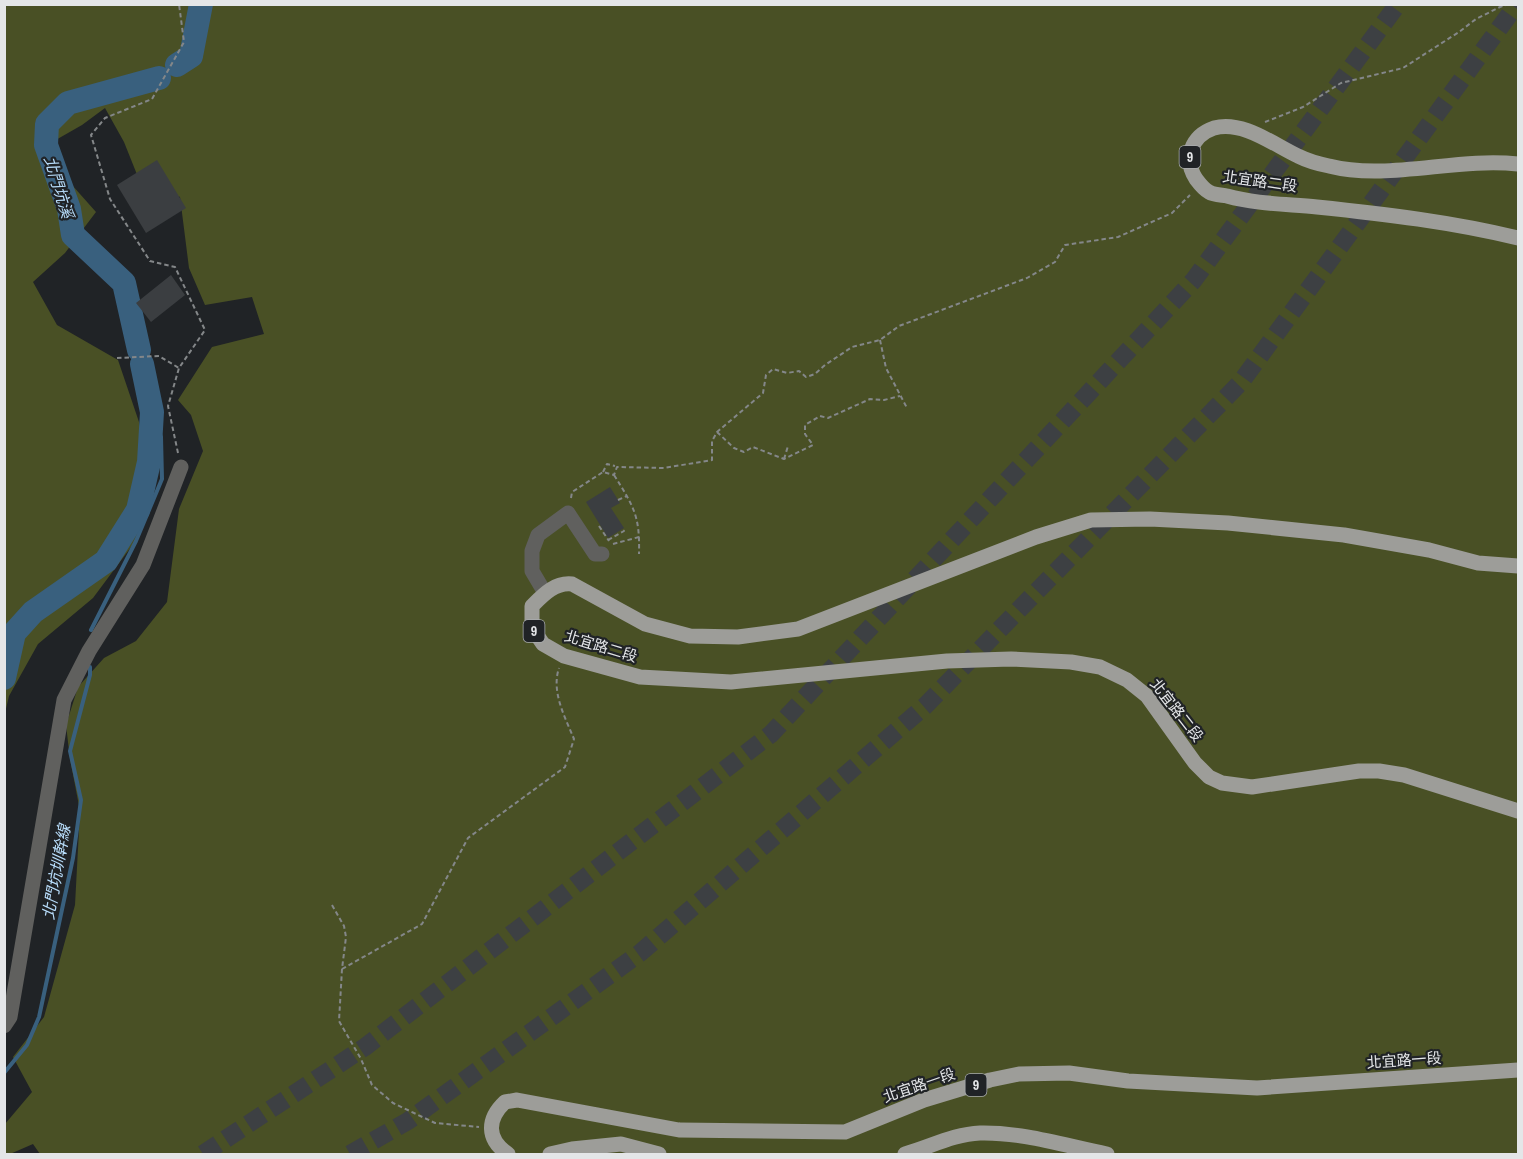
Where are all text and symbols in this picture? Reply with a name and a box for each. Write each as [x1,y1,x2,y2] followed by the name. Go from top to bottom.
[1180,146,1200,168] road number: 9
[39,153,79,223] water label: 北門坑溪
[1221,165,1299,197] street label: 北宜路二段
[524,620,544,642] road number: 9
[562,625,640,667] street label: 北宜路二段
[1146,674,1208,746] street label: 北宜路二段
[37,821,76,921] water label: 北門坑圳幹線
[1366,1047,1442,1073] street label: 北宜路一段
[880,1063,958,1107] street label: 北宜路一段
[966,1074,986,1096] road number: 9

